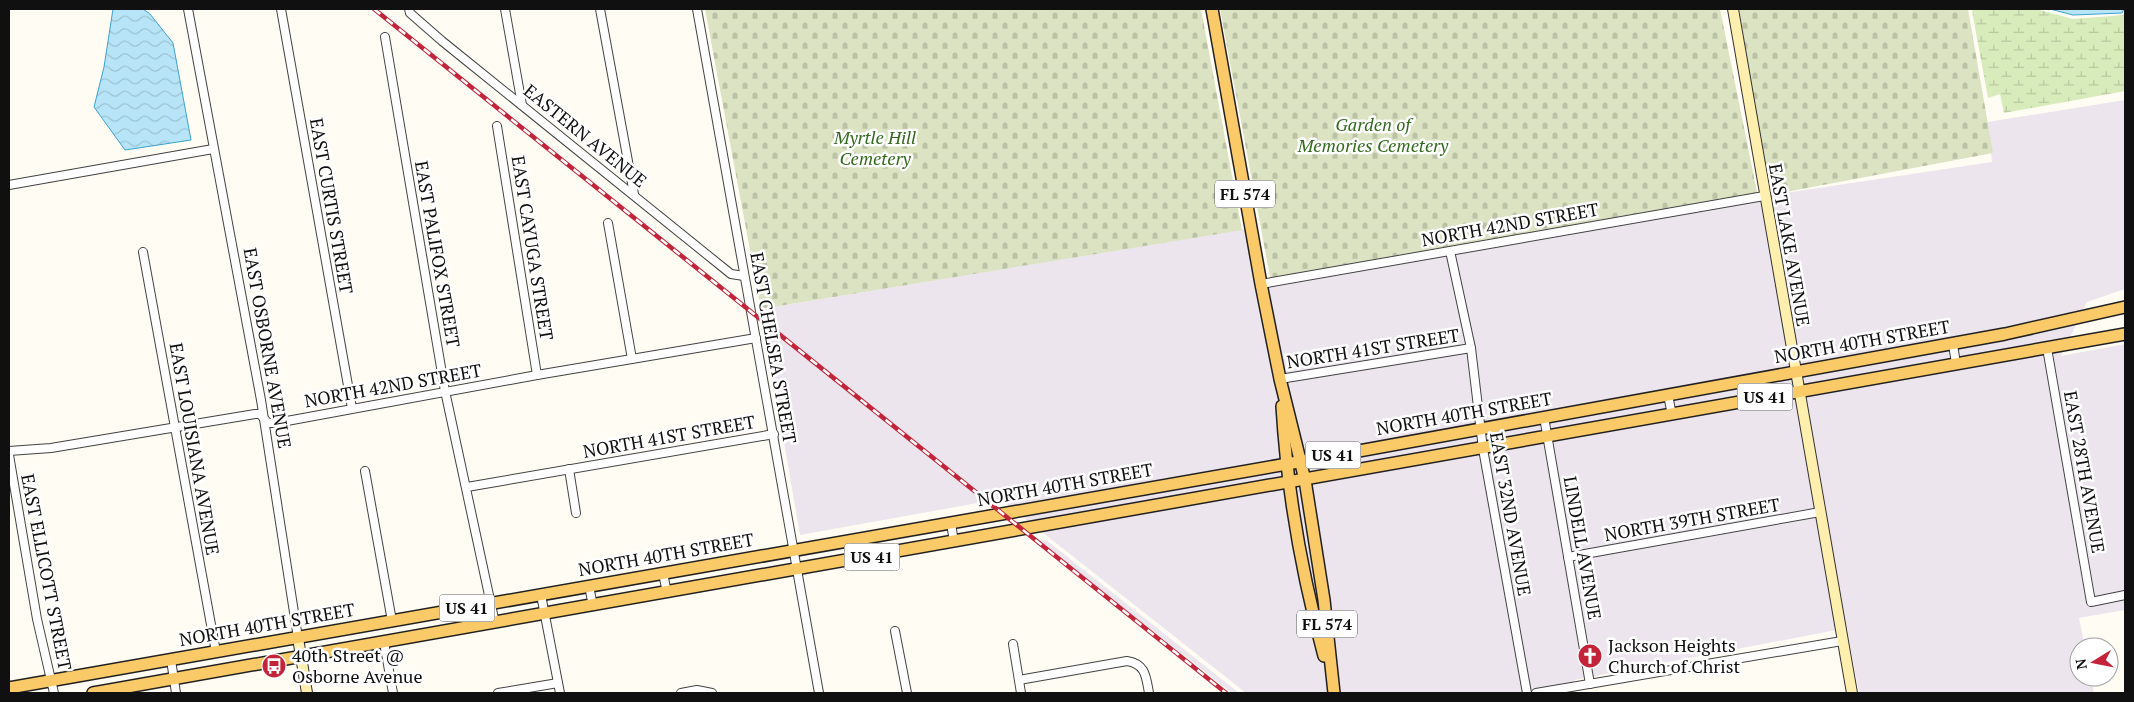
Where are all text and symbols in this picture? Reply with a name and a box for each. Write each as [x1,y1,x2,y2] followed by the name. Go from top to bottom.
[519,78,652,192] street label: EASTERN AVENUE
[1297,112,1449,157] park label: Garden of Memories Cemetery
[305,116,359,296] street label: EAST CURTIS STREET
[833,125,916,170] park label: Myrtle Hill Cemetery
[507,154,559,342] street label: EAST CAYUGA STREET
[410,159,466,349] street label: EAST PALIFOX STREET
[1764,161,1816,328] street label: EAST LAKE AVENUE
[1215,180,1275,208] road number: FL 574
[1419,197,1600,251] street label: NORTH 42ND STREET
[239,246,297,450] street label: EAST OSBORNE AVENUE
[745,250,803,445] street label: EAST CHELSEA STREET
[1772,314,1951,368] street label: NORTH 40TH STREET
[1285,323,1461,374] street label: NORTH 41ST STREET
[164,341,226,557] street label: EAST LOUISIANA AVENUE
[302,358,483,412] street label: NORTH 42ND STREET
[1738,384,1792,411] road number: US 41
[1374,386,1553,440] street label: NORTH 40TH STREET
[2059,389,2111,555] street label: EAST 28TH AVENUE
[581,409,757,463] street label: NORTH 41ST STREET
[1485,430,1537,598] street label: EAST 32ND AVENUE
[1306,442,1360,468] road number: US 41
[975,457,1154,511] street label: NORTH 40TH STREET
[16,472,78,672] street label: EAST ELLICOTT STREET
[1559,474,1607,622] street label: LINDELL AVENUE
[1602,492,1781,546] street label: NORTH 39TH STREET
[576,527,755,581] street label: NORTH 40TH STREET
[844,544,900,570] road number: US 41
[440,594,494,622] road number: US 41
[177,597,356,651] street label: NORTH 40TH STREET
[1297,610,1357,638] road number: FL 574
[1608,633,1740,678] place label: Jackson Heights Church of Christ
[2069,637,2119,687] north arrow
[292,643,423,688] place label: 40th Street @ Osborne Avenue
[1577,643,1603,669] church icon: Jackson Heights Church of Christ
[261,653,287,679] bus stop icon: 40th Street @ Osborne Avenue
[2070,657,2091,671] text: N

